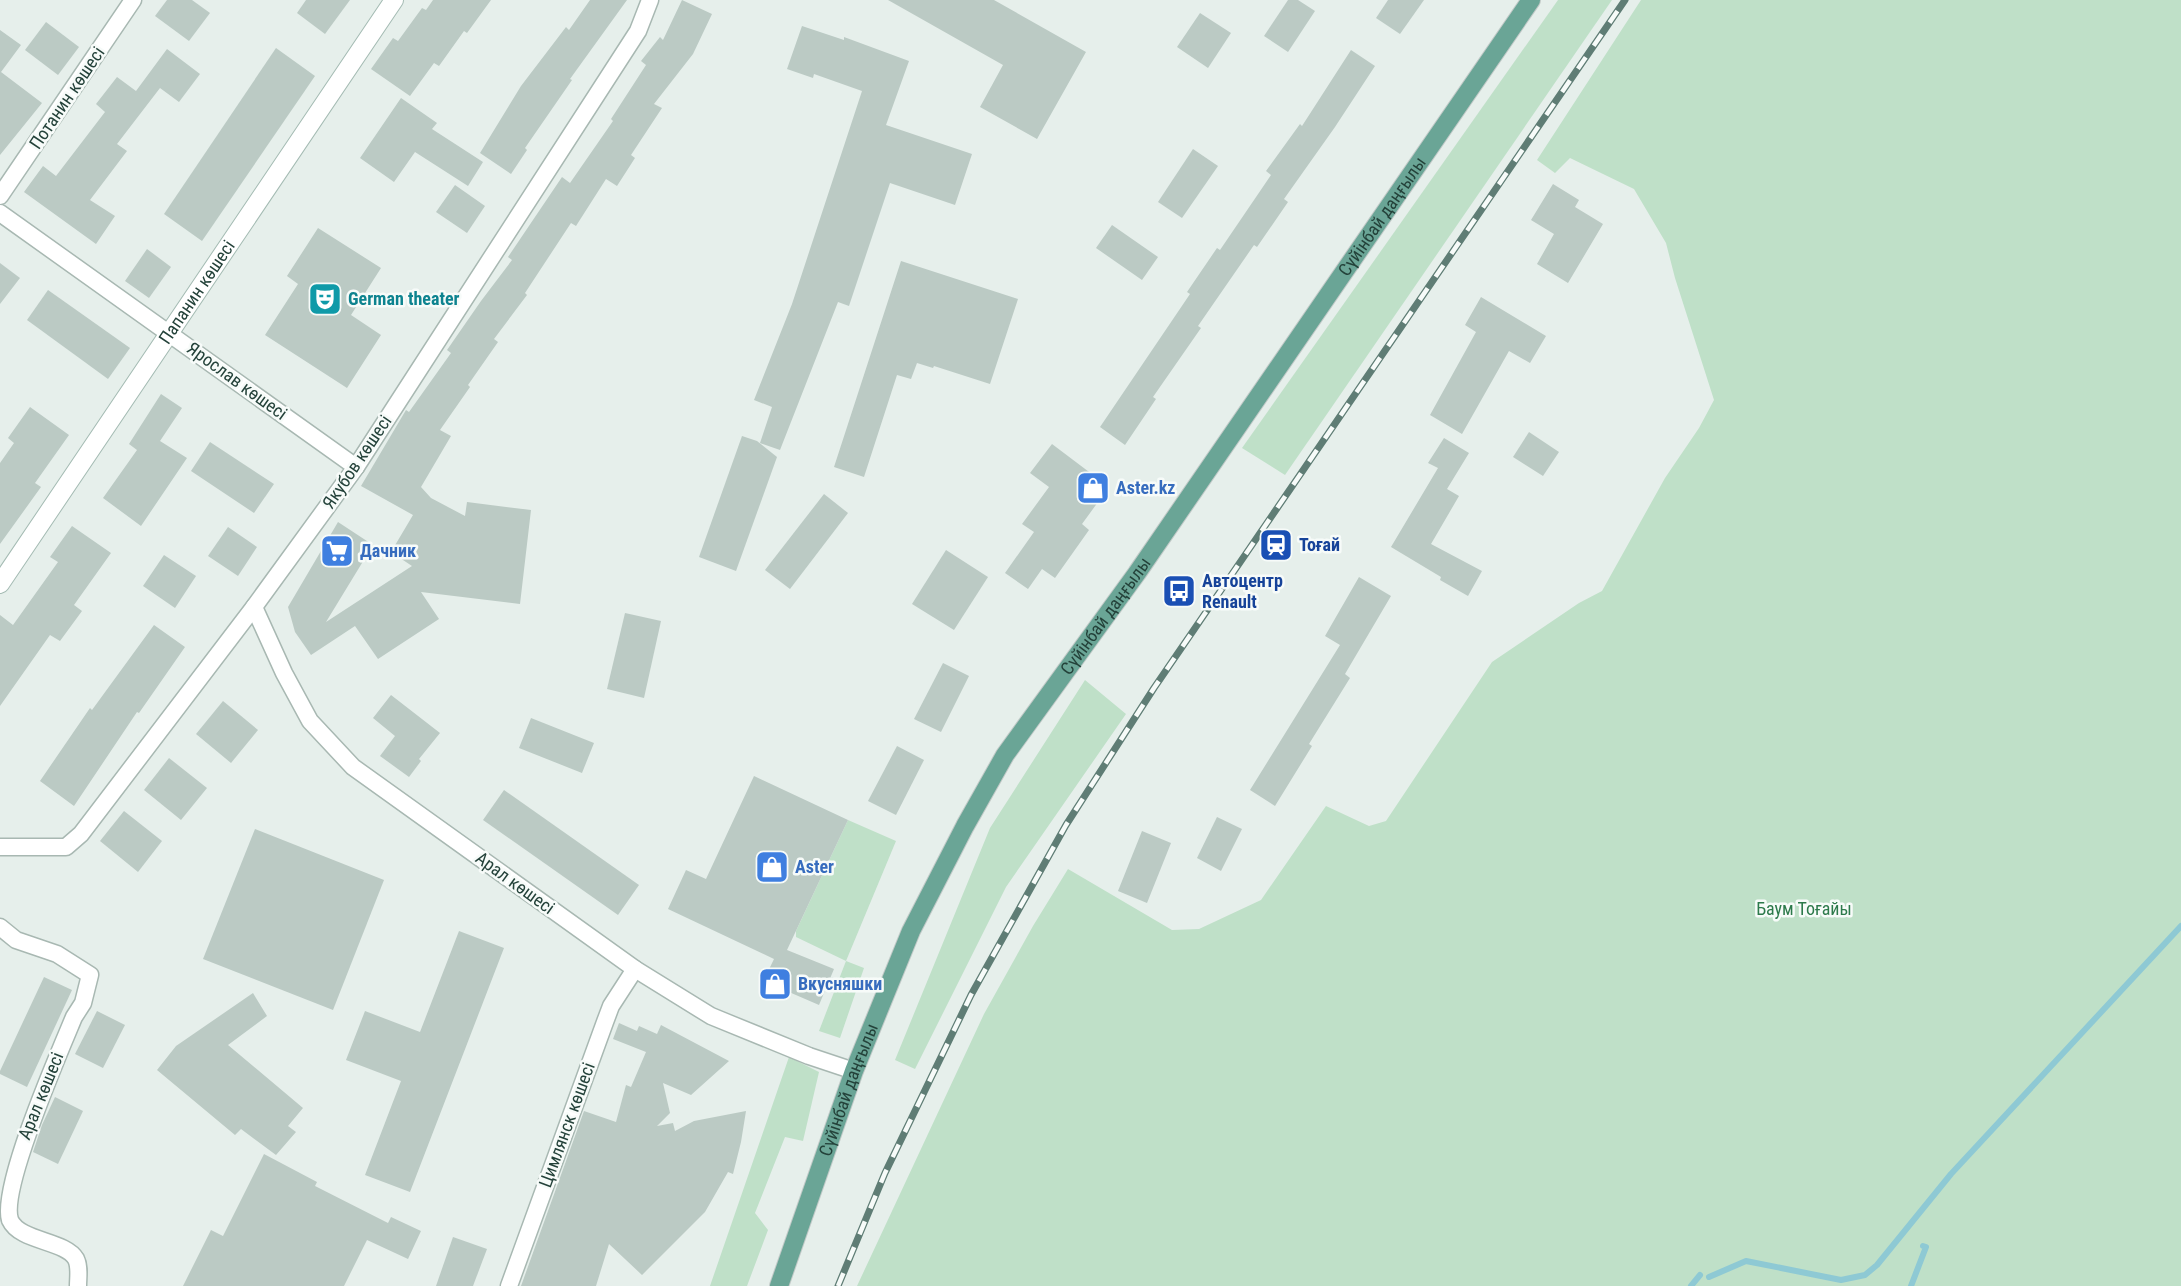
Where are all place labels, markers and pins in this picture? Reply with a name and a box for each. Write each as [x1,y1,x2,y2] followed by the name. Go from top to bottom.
[307,281,343,317] theatre icon: German theater
[348,288,460,309] place label: German theater
[1075,470,1111,506] shop icon: Aster.kz
[1116,477,1175,498] place label: Aster.kz
[1258,527,1294,563] station icon: Тоғай
[319,533,355,569] supermarket icon: Дачник
[1299,534,1340,555] place label: Тоғай
[360,540,416,561] place label: Дачник
[1202,570,1283,612] place label: Автоцентр Renault
[1161,573,1197,609] bus stop icon: Автоцентр Renault
[754,849,790,885] shop icon: Aster
[795,856,834,877] place label: Aster
[757,966,793,1002] shop icon: Вкусняшки
[798,973,882,994] place label: Вкусняшки

